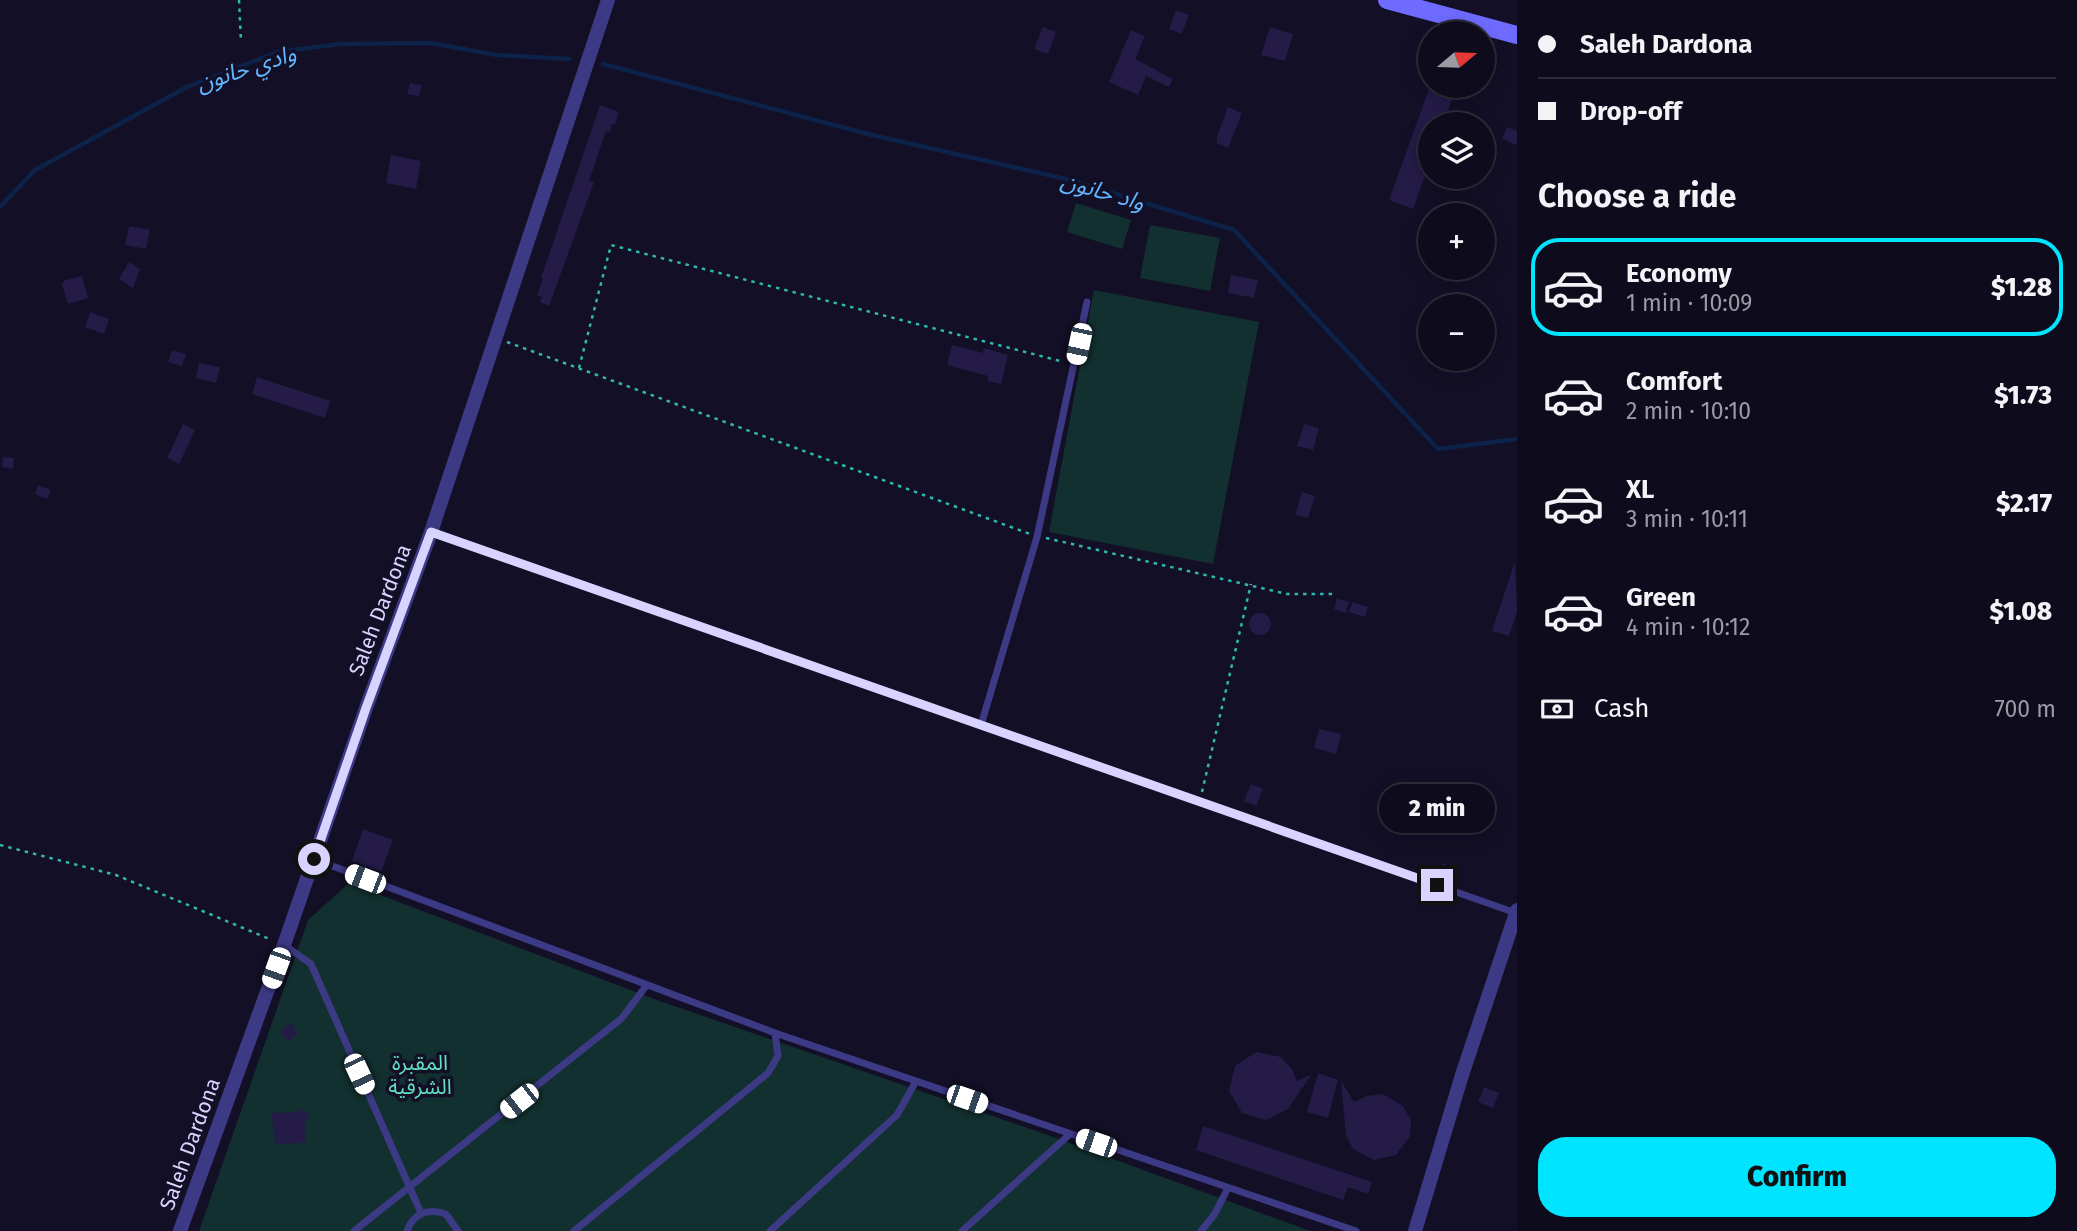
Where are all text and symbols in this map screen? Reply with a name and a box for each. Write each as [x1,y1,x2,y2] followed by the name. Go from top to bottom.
[1418,21,1494,98] north arrow
[1418,21,1495,371] map controls
[1580,29,1753,60] text: Saleh Dardona
[193,39,301,101] water label: وادي حانون
[1580,96,1682,127] text: Drop-off
[1418,112,1495,189] button: layers
[1058,166,1148,216] water label: واد حانون
[1538,177,1736,215] text: Choose a ride
[1418,203,1495,280] button: +
[1542,256,1605,319] icon: car
[1626,258,1732,289] text: Economy
[1991,272,2052,303] text: $1.28
[1626,289,1752,317] text: 1 min · 10:09
[1418,294,1495,371] button: −
[1065,321,1094,367] car
[1542,364,1605,427] icon: car
[1626,366,1722,397] text: Comfort
[1994,380,2052,411] text: $1.73
[1626,397,1751,425] text: 2 min · 10:10
[1542,472,1605,535] icon: car
[1626,474,1654,505] text: XL
[1996,488,2052,519] text: $2.17
[1626,505,1748,533] text: 3 min · 10:11
[343,541,417,679] street label: Saleh Dardona
[1542,580,1605,643] icon: car
[1626,582,1696,613] text: Green
[1990,596,2052,627] text: $1.08
[1626,613,1750,641] text: 4 min · 10:12
[1538,690,1576,728] icon: cash
[1594,693,1650,724] text: Cash
[1995,695,2056,723] text: 700 m
[1379,784,1495,832] callout: 2 min
[1409,794,1465,822] text: 2 min
[298,843,330,875] route start
[342,862,389,896] car
[1421,869,1453,901] route end
[259,945,294,991] car
[388,1050,452,1100] park label: المقبرة الشرقية
[341,1051,378,1097] car
[154,1074,226,1214] street label: Saleh Dardona
[496,1080,543,1122] car
[944,1082,991,1116] car
[1073,1126,1120,1160] car
[1538,1137,2056,1217] button: Confirm

